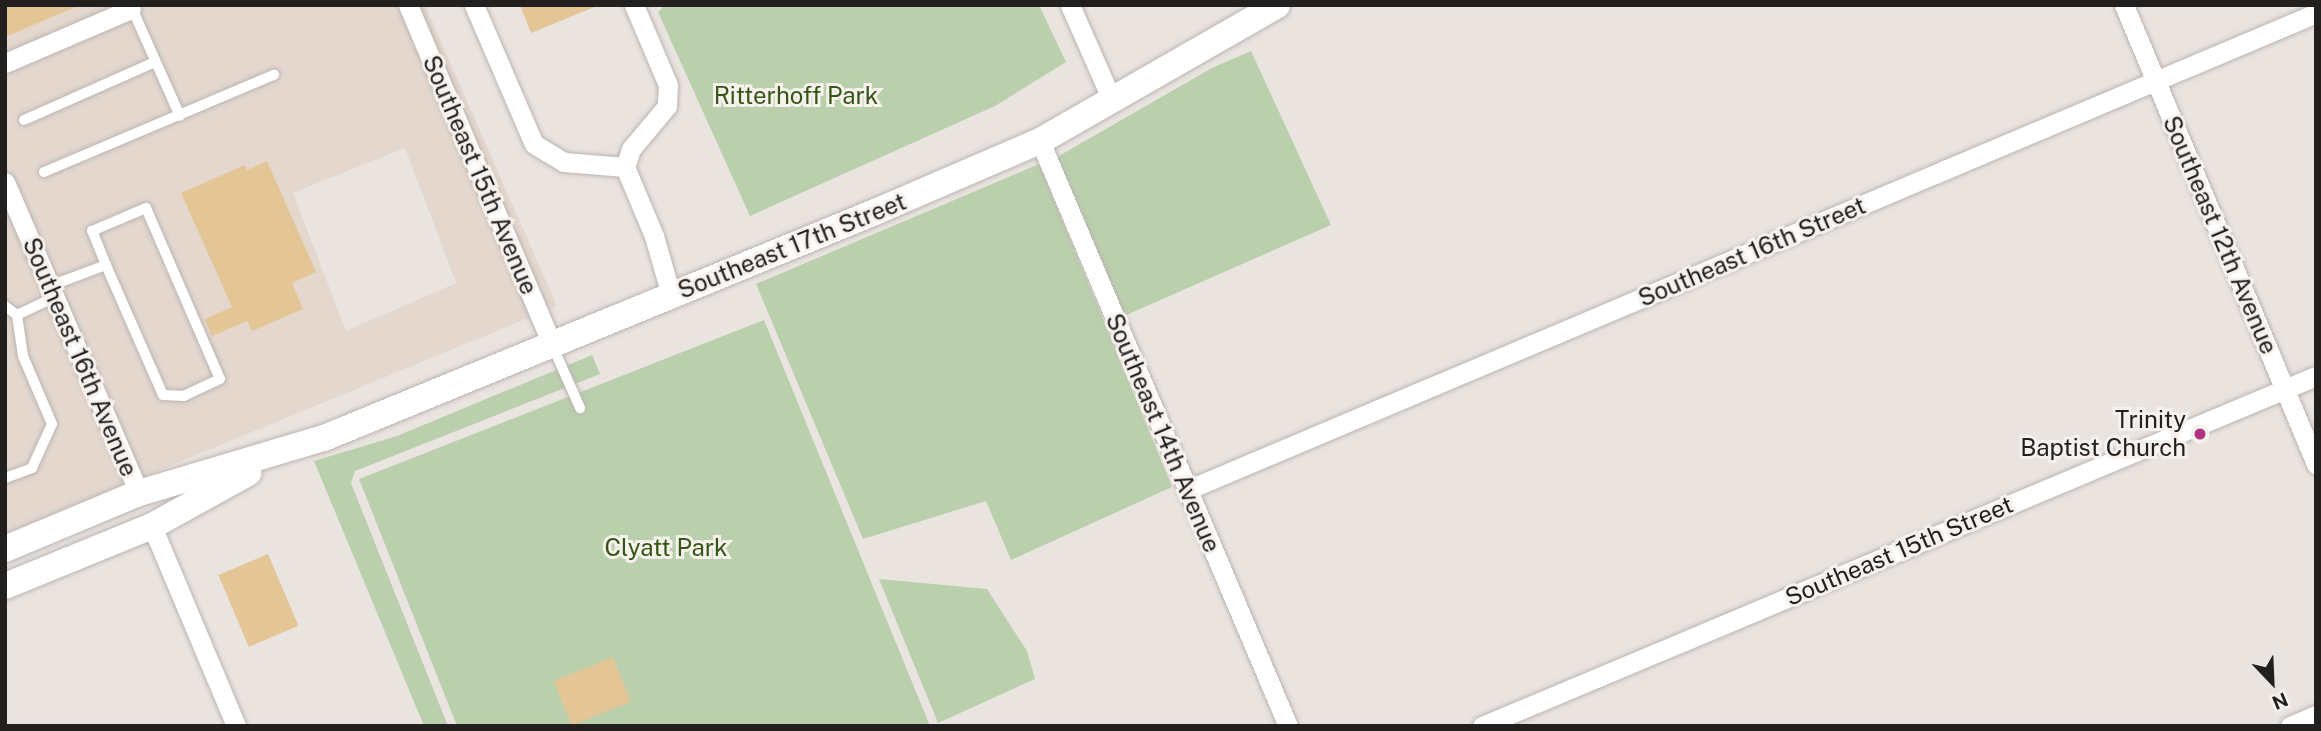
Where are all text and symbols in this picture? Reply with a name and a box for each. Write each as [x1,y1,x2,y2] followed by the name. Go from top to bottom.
[417,51,543,299] street label: Southeast 15th Avenue
[714,82,878,110] park label: Ritterhoff Park
[2157,112,2283,358] street label: Southeast 12th Avenue
[674,187,910,305] street label: Southeast 17th Street
[1634,191,1870,313] street label: Southeast 16th Street
[17,233,143,481] street label: Southeast 16th Avenue
[1100,309,1226,557] street label: Southeast 14th Avenue
[2020,406,2186,462] place label: Trinity Baptist Church
[2192,426,2208,442] marker: Trinity Baptist Church
[1781,490,2017,612] street label: Southeast 15th Street
[604,534,728,562] park label: Clyatt Park
[2237,647,2307,717] north arrow
[2269,688,2291,714] text: N

